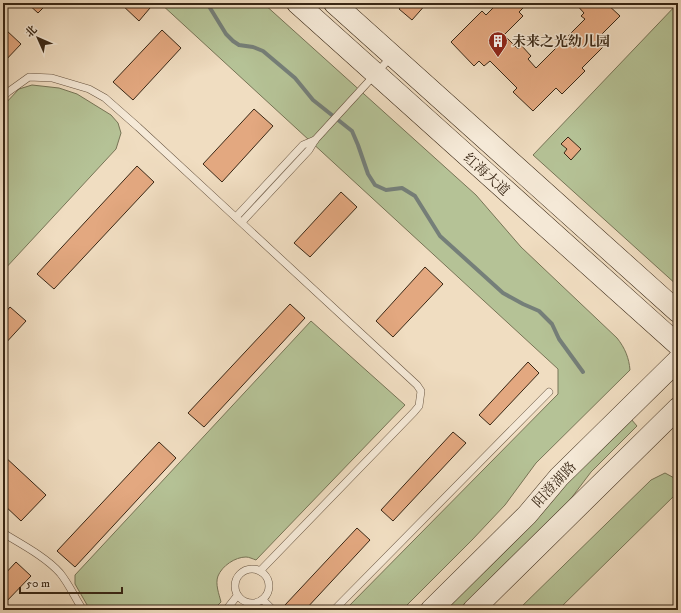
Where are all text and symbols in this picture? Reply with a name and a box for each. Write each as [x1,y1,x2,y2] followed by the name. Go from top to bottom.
[18,18,58,58] north arrow
[23,23,40,40] text: 北
[487,30,509,58] building icon: 未来之光幼儿园
[512,33,610,51] place label: 未来之光幼儿园
[460,149,513,200] street label: 红海大道
[529,458,580,511] street label: 阳澄湖路
[20,569,122,595] scale bar
[26,576,50,591] text: 50 m

